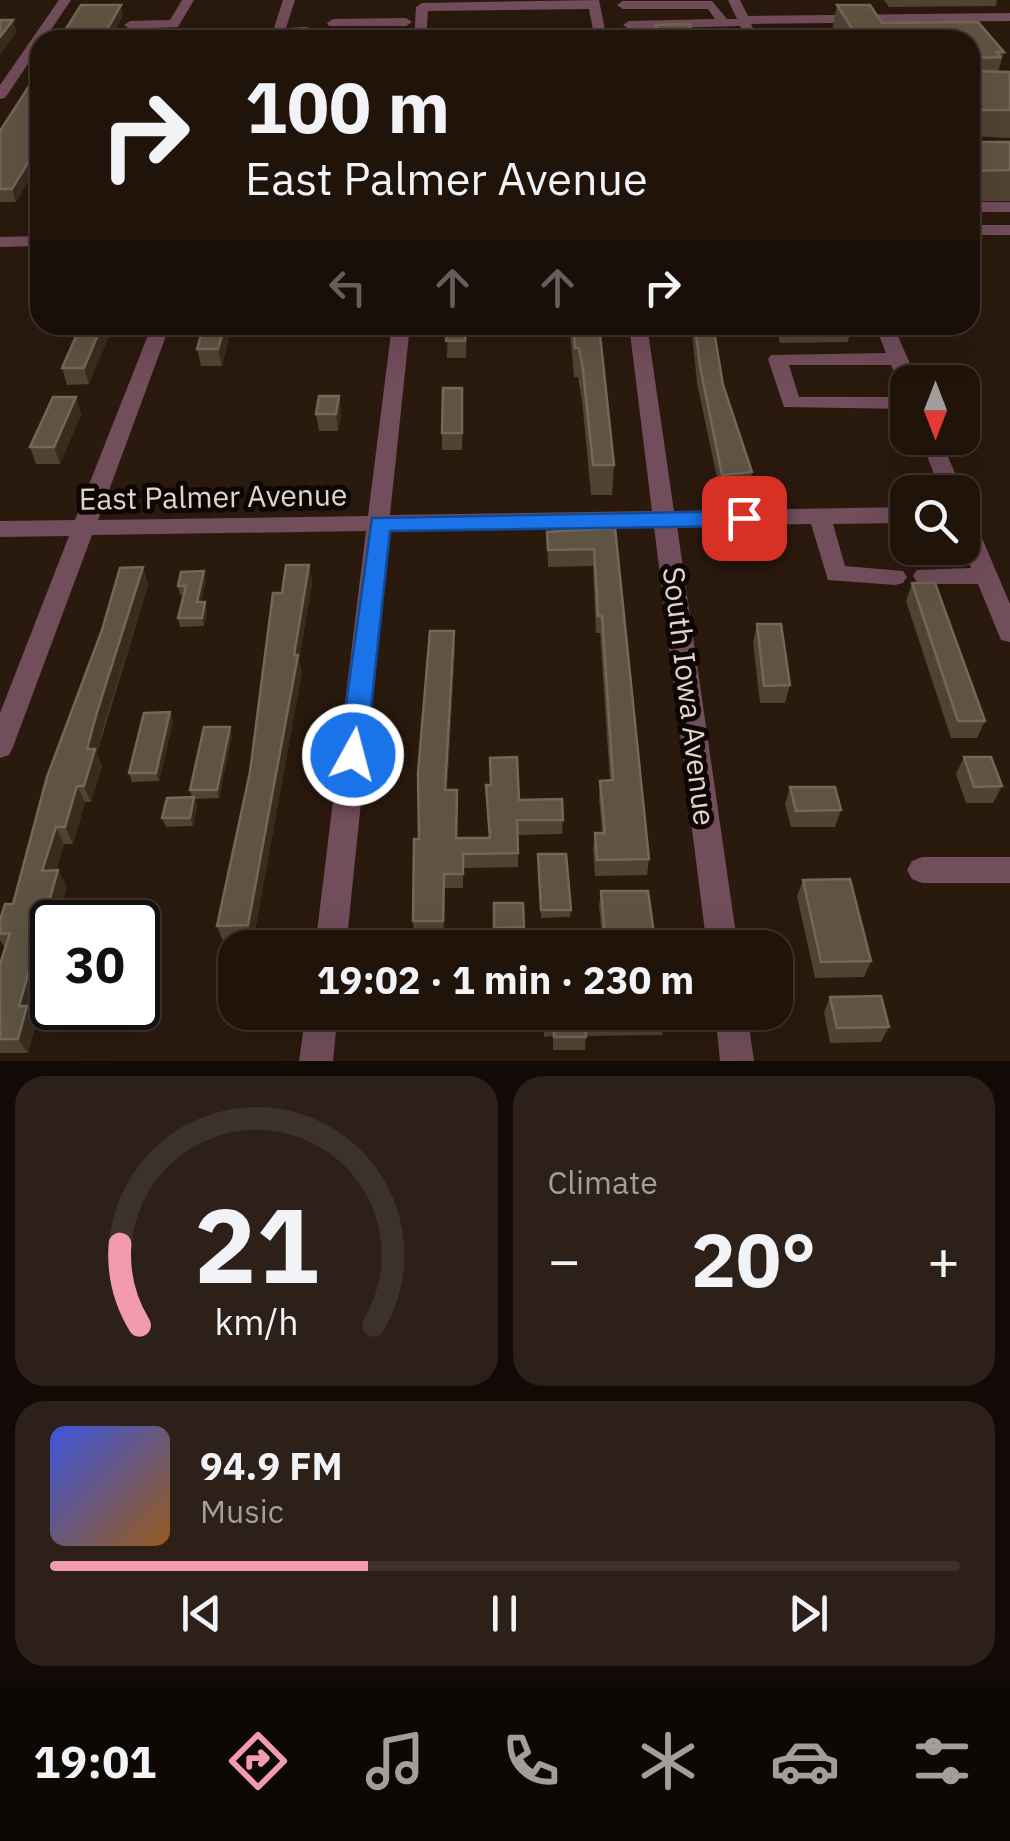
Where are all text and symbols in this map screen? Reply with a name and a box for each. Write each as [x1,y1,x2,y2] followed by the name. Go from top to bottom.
[245,61,450,152] text: 100 m
[80,70,210,200] icon: right
[245,149,648,207] text: East Palmer Avenue
[320,260,375,315] icon: left
[425,260,480,315] icon: ahead
[530,260,585,315] icon: ahead
[635,260,690,315] icon: right
[890,365,980,455] north arrow
[890,365,980,565] map controls
[78,474,348,518] street label: East Palmer Avenue
[890,475,980,565] button: search
[702,476,787,561] pin
[717,491,772,546] icon: arrive
[655,564,725,828] street label: South Iowa Avenue
[301,703,405,807] position arrow
[30,900,160,1030] speed limit sign: 30
[317,955,694,1004] text: 19:02 · 1 min · 230 m
[548,1161,658,1203] text: Climate
[194,1176,319,1312] text: 21
[691,1210,816,1308] text: 20°
[548,1224,581,1295] text: −
[927,1224,960,1295] text: +
[214,1298,298,1345] text: km/h
[200,1441,343,1490] text: 94.9 FM
[200,1490,284,1532] text: Music
[174,1586,229,1641] icon: previous
[477,1586,532,1641] icon: pause
[781,1586,836,1641] icon: next
[223,1726,293,1796] icon: directions
[360,1726,430,1796] icon: music
[496,1726,566,1796] icon: phone
[633,1726,703,1796] icon: climate
[770,1726,840,1796] icon: car
[907,1726,977,1796] icon: filters
[33,1732,156,1790] text: 19:01

